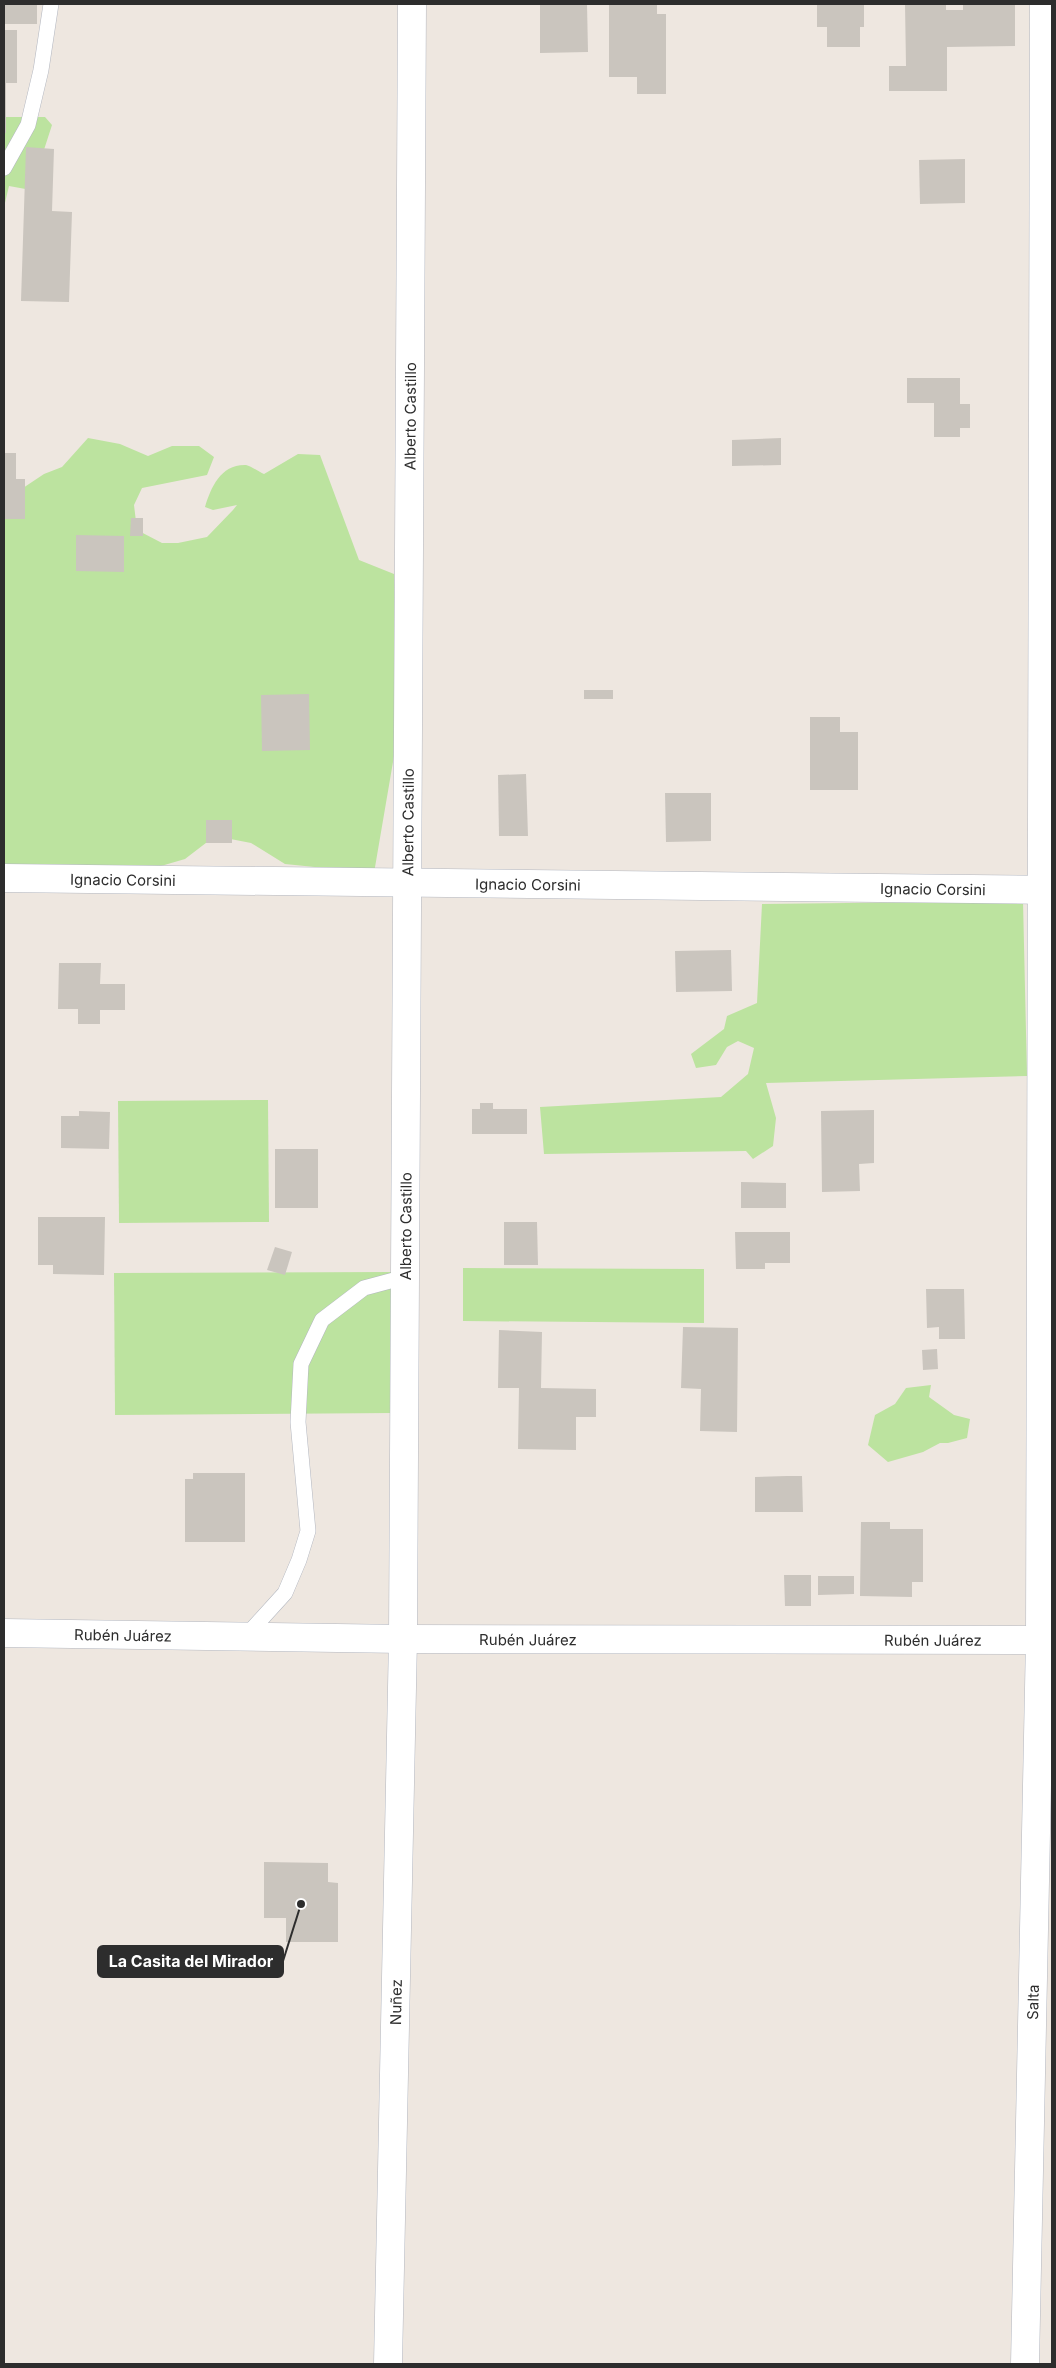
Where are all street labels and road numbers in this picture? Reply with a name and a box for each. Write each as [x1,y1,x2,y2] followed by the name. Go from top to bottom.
[400,362,420,470] street label: Alberto Castillo
[398,768,417,876] street label: Alberto Castillo
[70,869,176,889] street label: Ignacio Corsini
[475,874,581,894] street label: Ignacio Corsini
[880,879,986,899] street label: Ignacio Corsini
[395,1172,415,1280] street label: Alberto Castillo
[74,1625,172,1645] street label: Rubén Juárez
[479,1630,577,1649] street label: Rubén Juárez
[884,1630,982,1649] street label: Rubén Juárez
[386,1979,405,2025] street label: Nuñez
[1023,1984,1042,2020] street label: Salta

